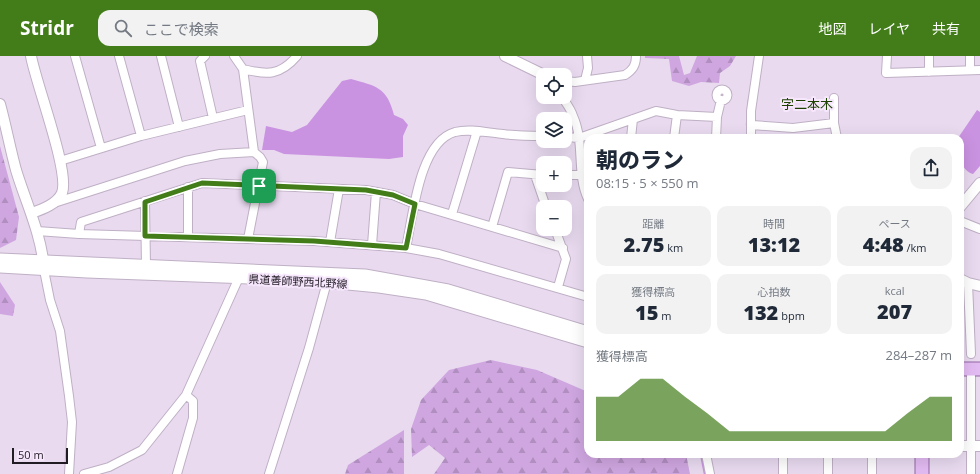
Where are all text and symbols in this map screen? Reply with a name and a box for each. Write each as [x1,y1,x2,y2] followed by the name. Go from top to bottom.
[98,10,378,46] search box
[20,15,74,41] text: Stridr
[112,17,134,39] icon: search
[144,19,219,39] text: ここで検索
[818,19,846,38] text: 地図
[868,19,910,38] text: レイヤ
[932,19,960,38] text: 共有
[536,68,572,236] map controls
[536,68,572,104] button: locate
[781,95,833,113] district label: 字二本木
[536,112,572,148] button: layers
[596,144,684,174] text: 朝のラン
[910,147,952,189] button: share
[536,156,572,192] button: +
[242,169,276,203] pin
[596,174,699,192] text: 08:15 · 5 × 550 m
[248,175,270,197] icon: arrive
[536,200,572,236] button: −
[642,216,664,231] text: 距離
[763,216,785,231] text: 時間
[878,216,911,231] text: ペース
[623,231,664,258] text: 2.75
[748,231,800,258] text: 13:12
[863,231,904,258] text: 4:48
[664,240,683,255] text: km
[904,240,927,255] text: /km
[248,271,348,291] street label: 県道善師野西北野線
[885,283,905,298] text: kcal
[631,284,675,299] text: 獲得標高
[757,284,790,299] text: 心拍数
[877,298,912,325] text: 207
[635,299,659,326] text: 15
[743,299,778,326] text: 132
[659,308,672,323] text: m
[778,308,805,323] text: bpm
[885,346,952,364] text: 284–287 m
[596,347,648,365] text: 獲得標高
[12,446,68,465] scale bar
[18,447,44,462] text: 50 m

